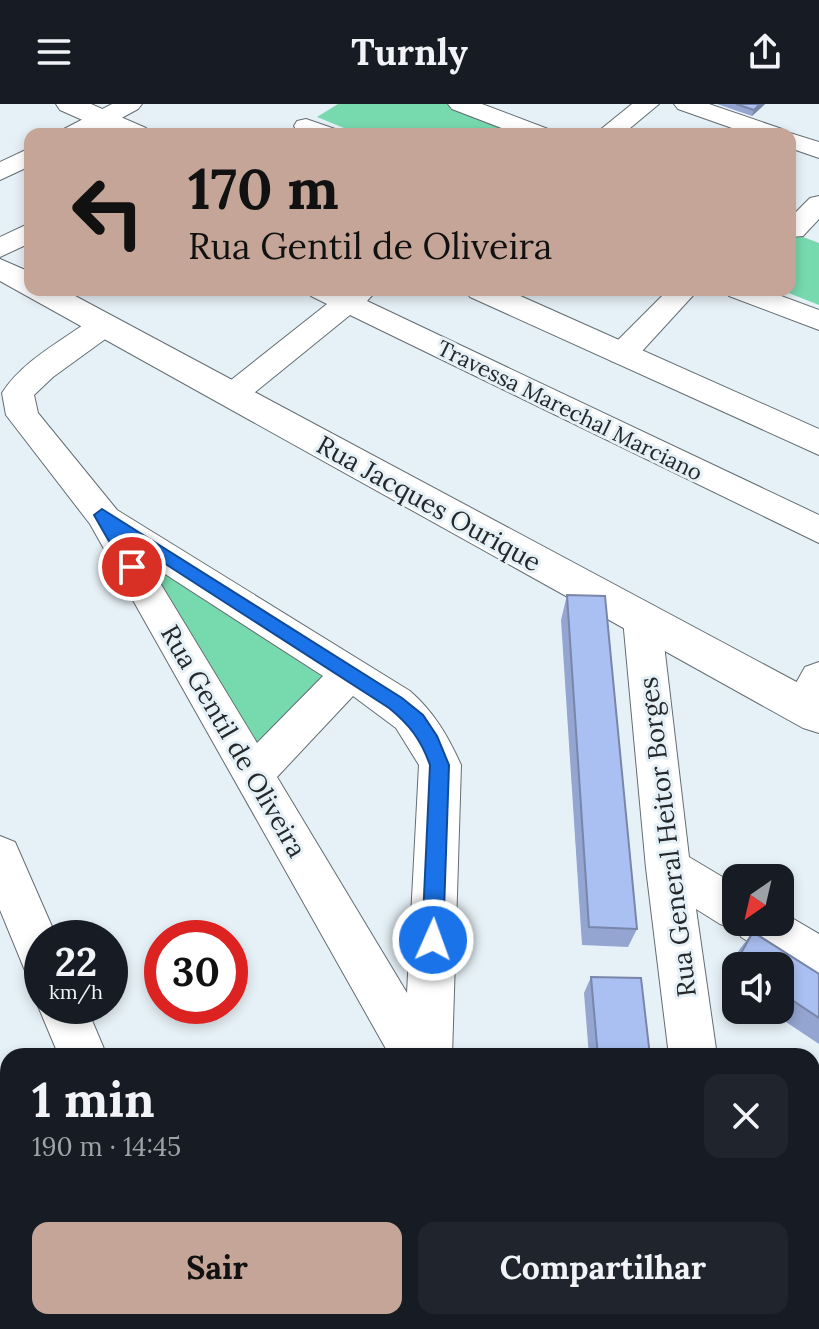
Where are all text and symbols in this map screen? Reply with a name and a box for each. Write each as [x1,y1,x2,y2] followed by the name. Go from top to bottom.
[351,29,468,75] text: Turnly
[32,30,76,74] icon: menu
[743,30,787,74] icon: share
[188,153,339,224] text: 170 m
[56,160,160,264] icon: left
[188,223,552,269] text: Rua Gentil de Oliveira
[433,333,707,487] street label: Travessa Marechal Marciano
[311,428,547,578] street label: Rua Jacques Ourique
[98,533,166,601] pin
[110,545,154,589] icon: arrive
[154,619,314,863] street label: Rua Gentil de Oliveira
[631,675,703,999] street label: Rua General Heitor Borges
[722,864,794,936] north arrow
[722,864,794,1024] map controls
[391,898,475,982] position arrow
[144,920,248,1024] speed limit sign: 30
[55,936,97,987] text: 22
[722,952,794,1024] button: sound
[49,979,103,1004] text: km/h
[32,1069,155,1130] text: 1 min
[704,1074,788,1158] button: close
[32,1130,181,1163] text: 190 m · 14:45
[32,1222,402,1314] button: Sair
[418,1222,788,1314] button: Compartilhar

